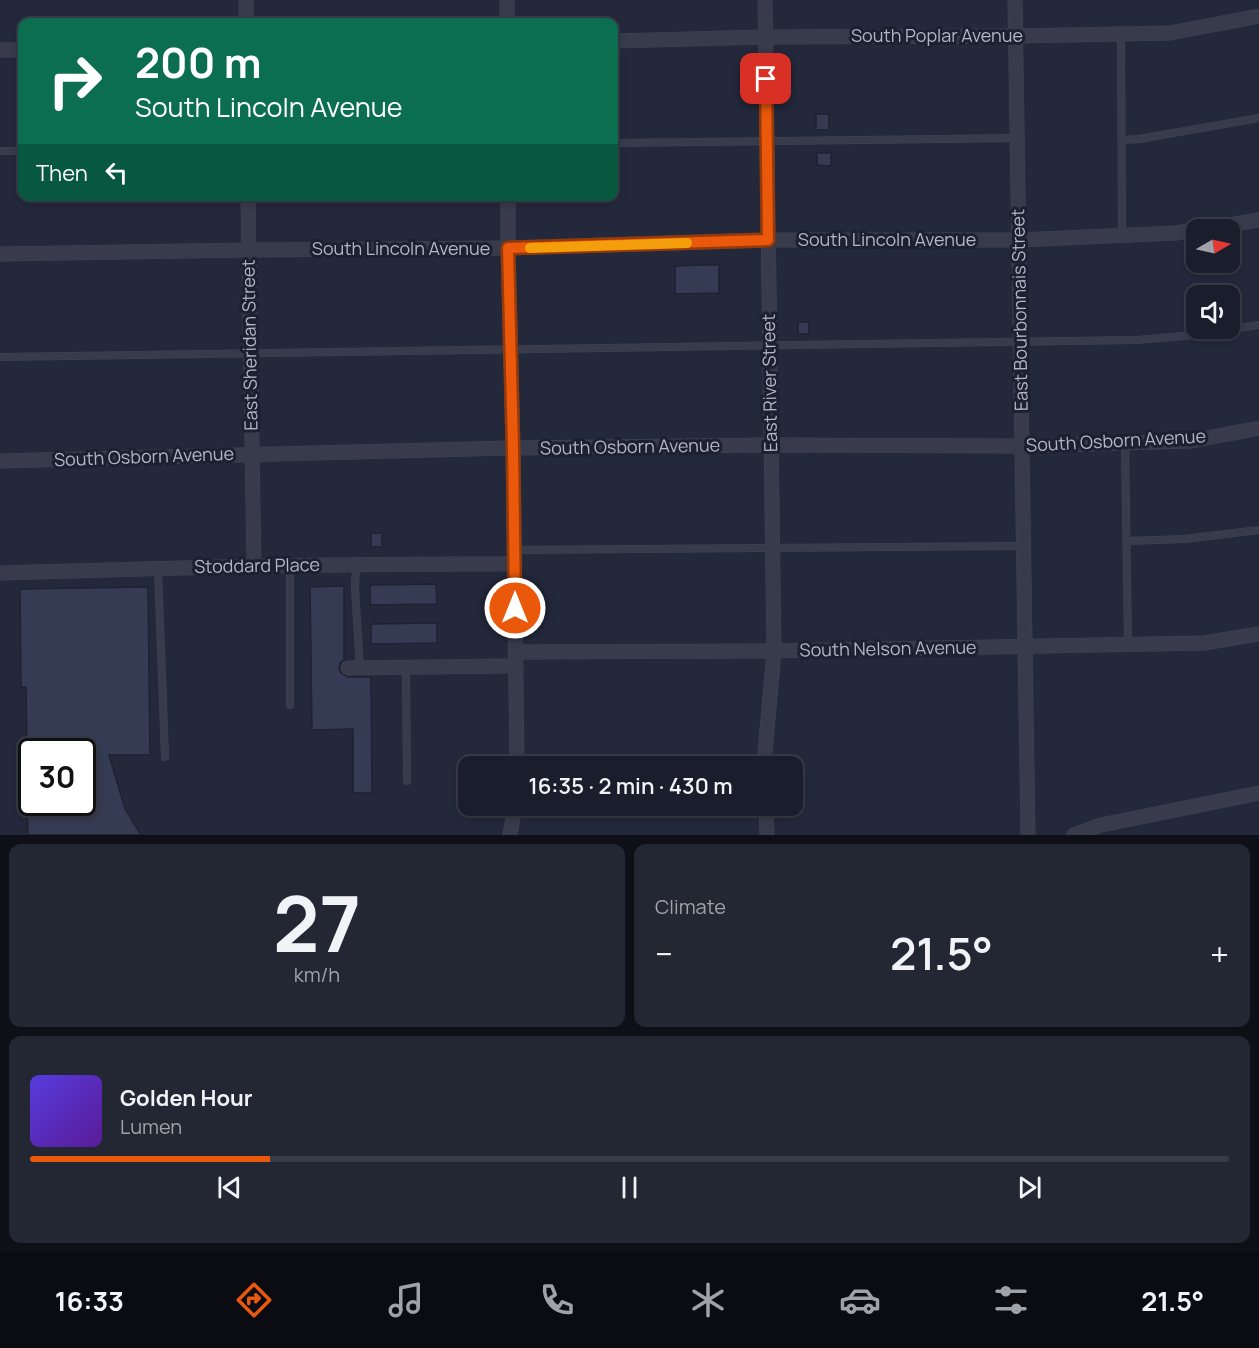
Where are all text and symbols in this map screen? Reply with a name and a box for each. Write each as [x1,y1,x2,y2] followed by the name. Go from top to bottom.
[851,23,1023,47] street label: South Poplar Avenue
[135,33,261,91] text: 200 m
[36,42,114,120] icon: right
[740,53,791,104] pin
[749,62,782,95] icon: arrive
[135,88,403,125] text: South Lincoln Avenue
[100,156,133,189] icon: left
[36,158,88,188] text: Then
[1005,209,1033,411] street label: East Bourbonnais Street
[1186,219,1240,273] north arrow
[1186,219,1240,339] map controls
[798,227,976,251] street label: South Lincoln Avenue
[312,236,490,260] street label: South Lincoln Avenue
[236,259,262,431] street label: East Sheridan Street
[1186,285,1240,339] button: sound
[756,314,782,452] street label: East River Street
[1025,423,1207,457] street label: South Osborn Avenue
[540,432,720,460] street label: South Osborn Avenue
[54,441,234,471] street label: South Osborn Avenue
[194,552,320,578] street label: Stoddard Place
[483,576,547,640] position arrow
[799,634,977,662] street label: South Nelson Avenue
[18,738,96,816] speed limit sign: 30
[528,771,733,801] text: 16:35 · 2 min · 430 m
[273,869,361,975] text: 27
[655,893,726,920] text: Climate
[890,922,993,984] text: 21.5°
[655,931,673,976] text: −
[1210,931,1229,976] text: +
[294,961,340,988] text: km/h
[120,1083,253,1113] text: Golden Hour
[120,1113,182,1140] text: Lumen
[213,1171,246,1204] icon: previous
[613,1171,646,1204] icon: pause
[1013,1171,1046,1204] icon: next
[233,1279,275,1321] icon: directions
[385,1279,427,1321] icon: music
[536,1279,578,1321] icon: phone
[687,1279,729,1321] icon: climate
[839,1279,881,1321] icon: car
[990,1279,1032,1321] icon: filters
[55,1282,124,1319] text: 16:33
[1141,1282,1204,1319] text: 21.5°

